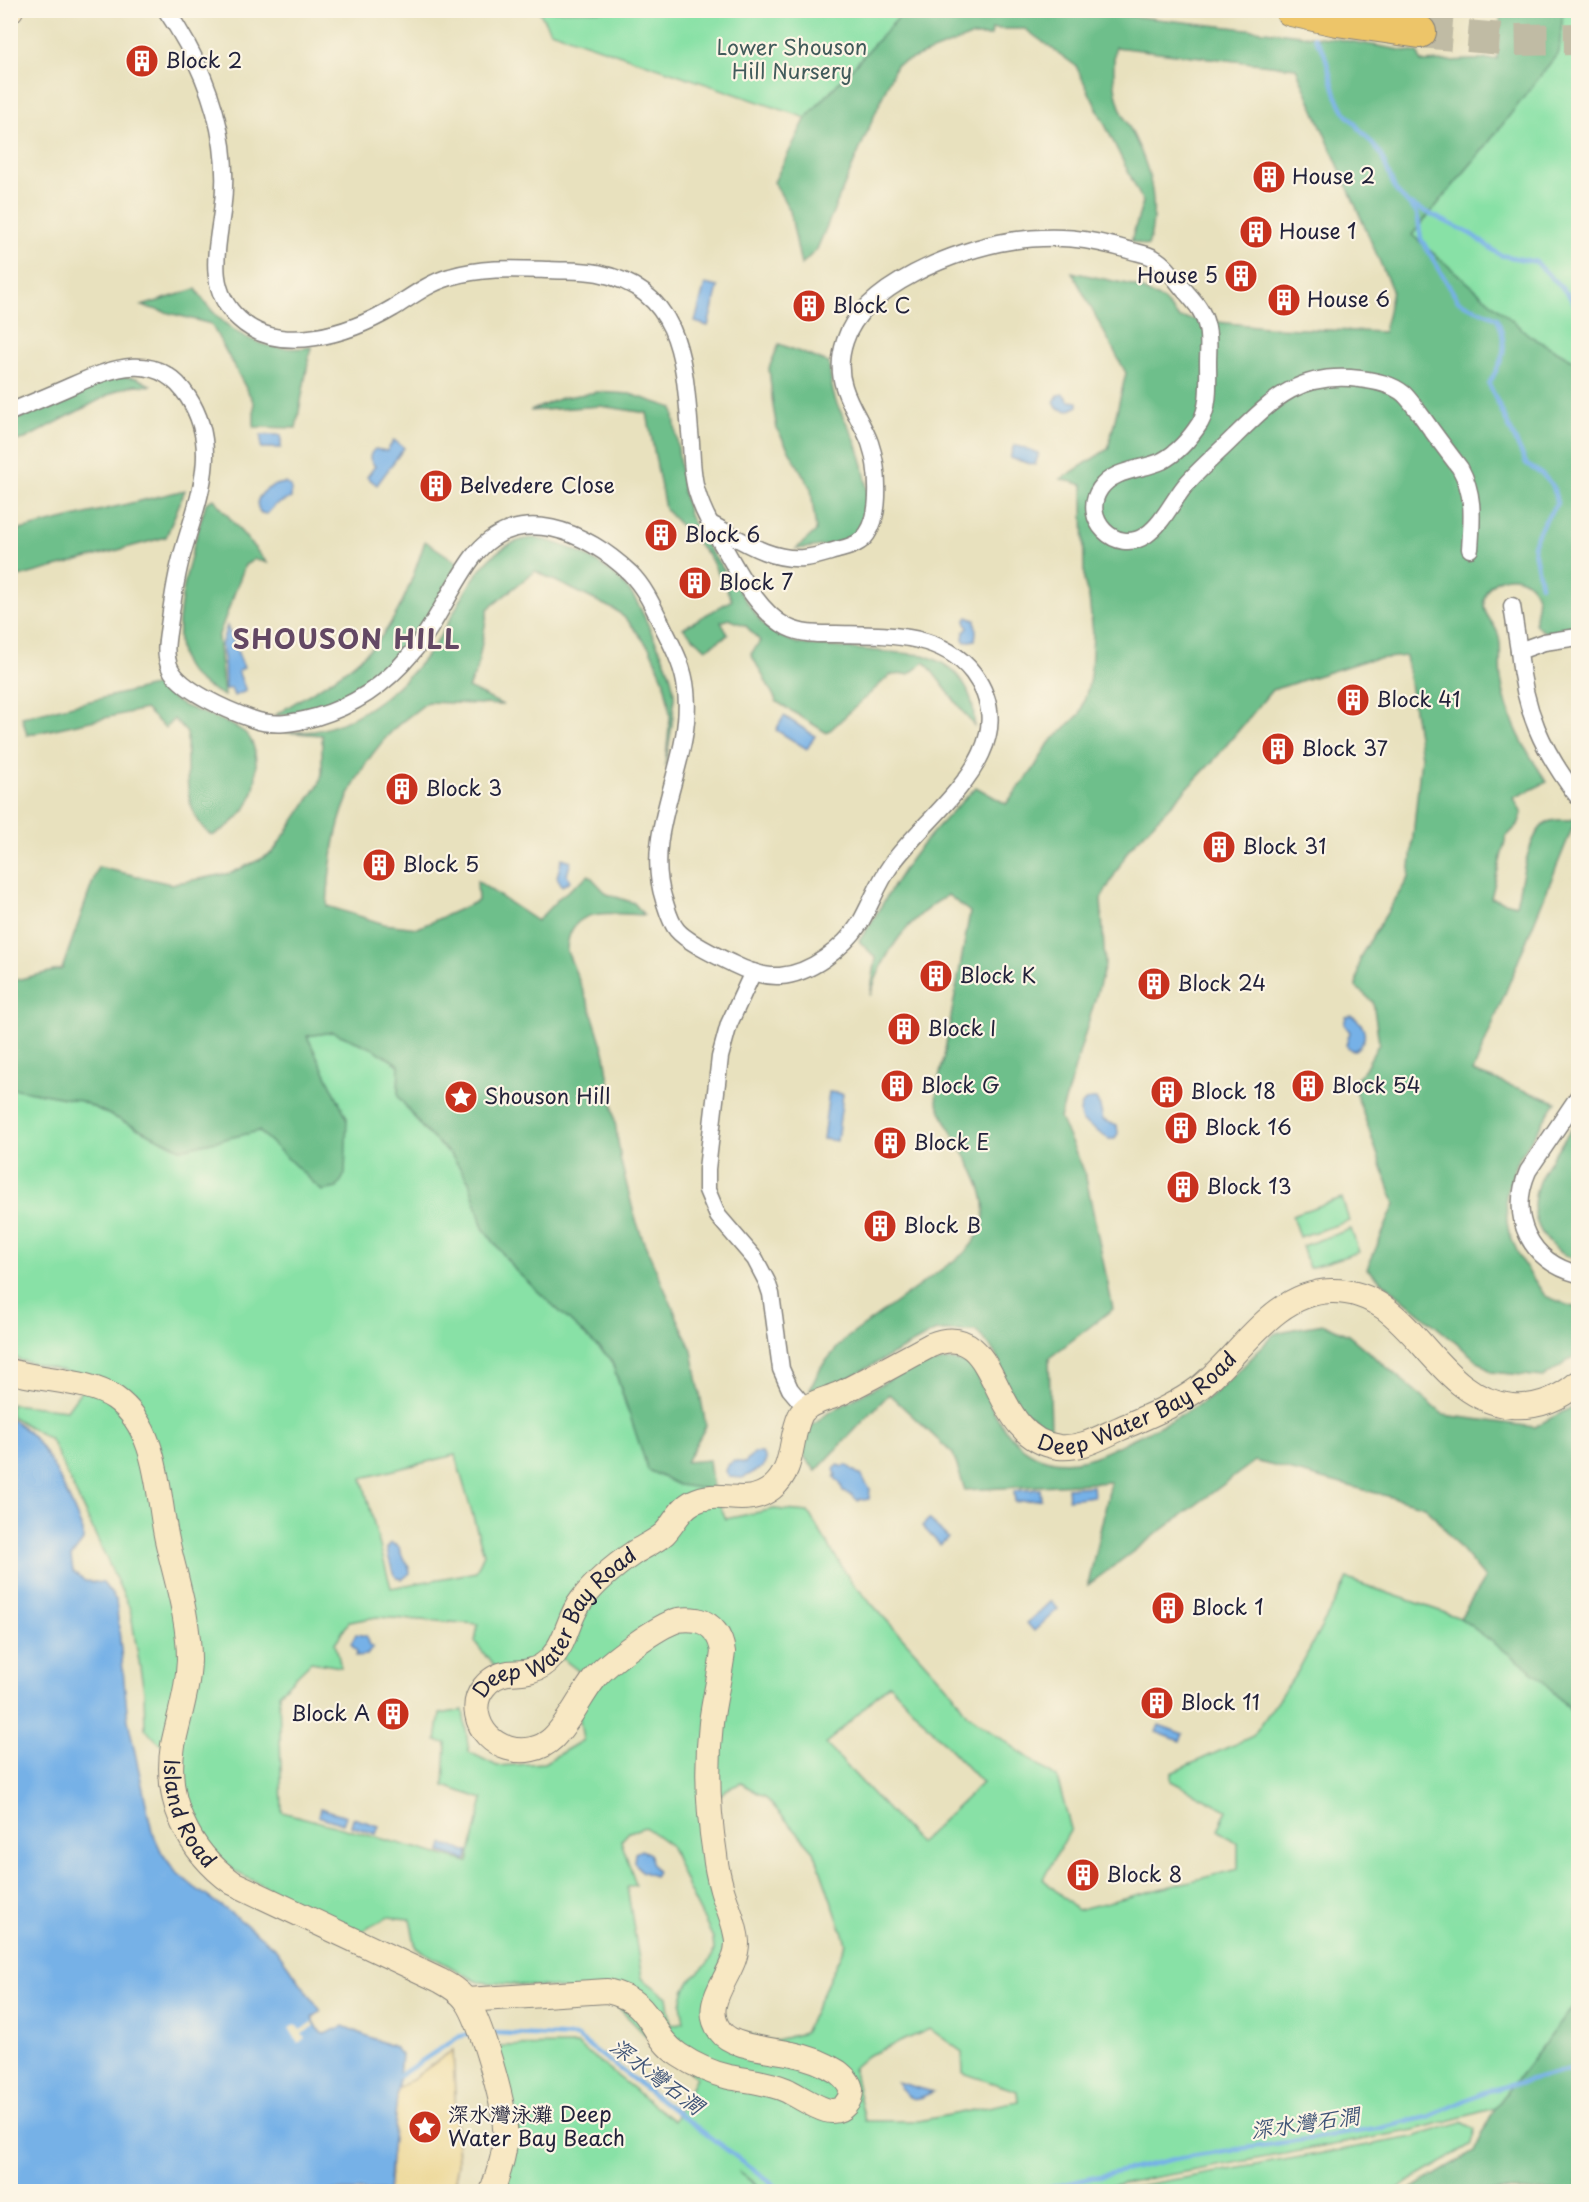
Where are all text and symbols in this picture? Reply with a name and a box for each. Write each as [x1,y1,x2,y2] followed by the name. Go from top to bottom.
[717,30,867,86] park label: Lower Shouson Hill Nursery
[124,43,160,79] building icon: Block 2
[165,43,242,75] place label: Block 2
[1251,159,1287,195] building icon: House 2
[1292,159,1375,191] place label: House 2
[1238,214,1274,250] building icon: House 1
[1279,214,1357,246] place label: House 1
[1137,258,1218,290] place label: House 5
[1223,258,1259,294] building icon: House 5
[1266,282,1302,318] building icon: House 6
[1307,282,1390,314] place label: House 6
[791,288,827,324] building icon: Block C
[832,288,911,320] place label: Block C
[418,468,454,504] building icon: Belvedere Close
[459,468,615,500] place label: Belvedere Close
[643,517,679,553] building icon: Block 6
[684,517,760,549] place label: Block 6
[677,565,713,601] building icon: Block 7
[718,565,793,597] place label: Block 7
[233,617,461,658] district label: SHOUSON HILL
[1335,682,1371,718] building icon: Block 41
[1376,682,1460,714] place label: Block 41
[1260,731,1296,767] building icon: Block 37
[1301,731,1388,763] place label: Block 37
[384,771,420,807] building icon: Block 3
[425,771,502,803] place label: Block 3
[1201,829,1237,865] building icon: Block 31
[1242,829,1326,861] place label: Block 31
[361,847,397,883] building icon: Block 5
[402,847,479,879] place label: Block 5
[918,958,954,994] building icon: Block K
[959,958,1036,990] place label: Block K
[1136,966,1172,1002] building icon: Block 24
[1177,966,1266,998] place label: Block 24
[886,1011,922,1047] building icon: Block I
[927,1011,997,1043] place label: Block I
[879,1068,915,1104] building icon: Block G
[920,1068,1000,1100] place label: Block G
[1290,1068,1326,1104] building icon: Block 54
[1331,1068,1421,1100] place label: Block 54
[1149,1074,1185,1110] building icon: Block 18
[1190,1074,1276,1106] place label: Block 18
[443,1079,479,1115] place icon: Shouson Hill
[484,1079,611,1111] place label: Shouson Hill
[1163,1110,1199,1146] building icon: Block 16
[1204,1110,1292,1142] place label: Block 16
[872,1125,908,1161] building icon: Block E
[913,1125,989,1157] place label: Block E
[1165,1169,1201,1205] building icon: Block 13
[1206,1169,1292,1201] place label: Block 13
[862,1208,898,1244] building icon: Block B
[903,1208,981,1240] place label: Block B
[1033,1343,1243,1461] street label: Deep Water Bay Road
[463,1538,642,1703] street label: Deep Water Bay Road
[1150,1590,1186,1626] building icon: Block 1
[1191,1590,1264,1622] place label: Block 1
[1139,1685,1175,1721] building icon: Block 11
[1180,1685,1260,1717] place label: Block 11
[291,1696,370,1728] place label: Block A
[375,1696,411,1732] building icon: Block A
[157,1759,225,1874] street label: Island Road
[1065,1857,1101,1893] building icon: Block 8
[1106,1857,1182,1889] place label: Block 8
[604,2029,714,2123] water label: 深水灣石澗
[448,2097,625,2153] place label: 深水灣泳灘 Deep Water Bay Beach
[1248,2097,1365,2146] water label: 深水灣石澗
[407,2109,443,2145] place icon: 深水灣泳灘 Deep Water Bay Beach

